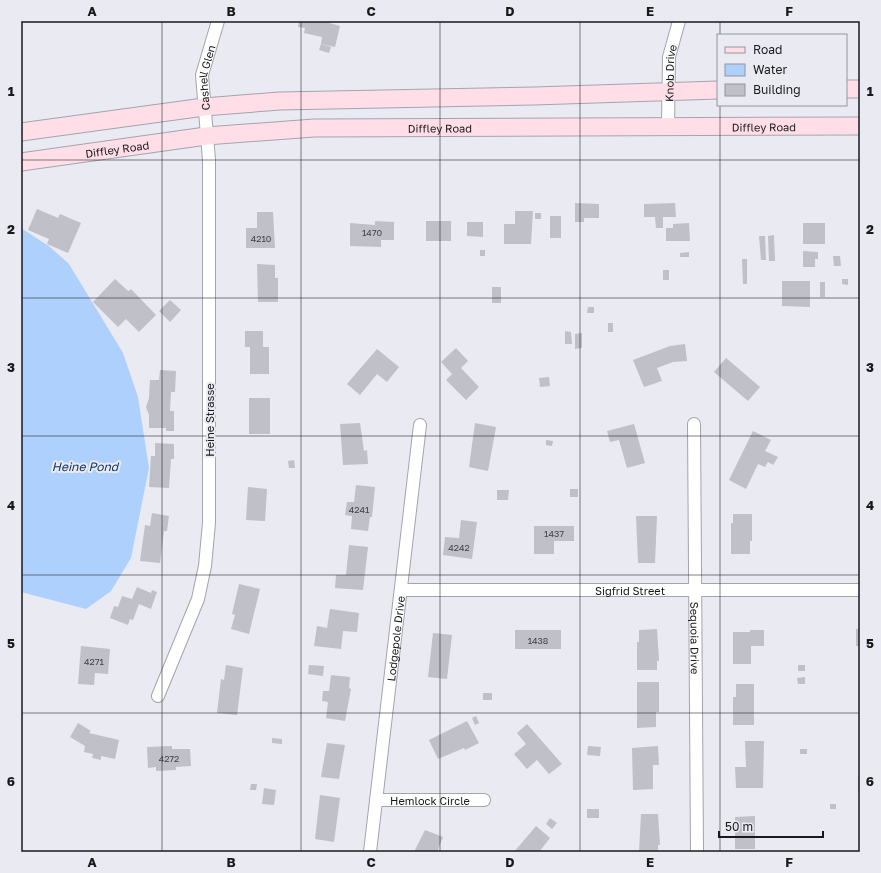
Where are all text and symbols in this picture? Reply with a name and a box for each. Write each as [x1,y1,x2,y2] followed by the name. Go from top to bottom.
[87,3,97,19] text: A
[226,3,236,19] text: B
[366,3,376,19] text: C
[505,3,515,19] text: D
[646,3,654,19] text: E
[785,3,793,19] text: F
[717,34,847,106] legend
[753,42,782,57] text: Road
[195,43,217,111] street label: Cashell Glen
[662,43,679,102] street label: Knob Drive
[753,62,787,77] text: Water
[753,82,801,97] text: Building
[8,83,15,99] text: 1
[867,83,874,99] text: 1
[732,120,796,133] street label: Diffley Road
[408,121,472,134] street label: Diffley Road
[84,138,150,159] street label: Diffley Road
[7,221,15,237] text: 2
[866,221,874,237] text: 2
[362,227,383,238] house number: 1470
[251,233,272,244] house number: 4210
[7,359,15,375] text: 3
[866,359,874,375] text: 3
[203,383,216,457] street label: Heine Strasse
[52,459,120,474] water label: Heine Pond
[7,497,15,513] text: 4
[866,497,874,513] text: 4
[349,504,370,515] house number: 4241
[544,528,564,539] house number: 1437
[448,542,470,553] house number: 4242
[595,584,665,597] street label: Sigfrid Street
[384,595,406,682] street label: Lodgepole Drive
[689,602,702,674] street label: Sequoia Drive
[7,635,15,651] text: 5
[528,635,548,646] house number: 1438
[866,635,874,651] text: 5
[84,656,105,667] house number: 4271
[159,753,179,764] house number: 4272
[7,773,15,789] text: 6
[866,773,874,789] text: 6
[390,794,470,807] street label: Hemlock Circle
[719,813,823,839] scale bar
[725,819,753,834] text: 50 m
[87,854,97,870] text: A
[226,854,236,870] text: B
[366,854,376,870] text: C
[505,854,515,870] text: D
[646,854,654,870] text: E
[785,854,793,870] text: F

